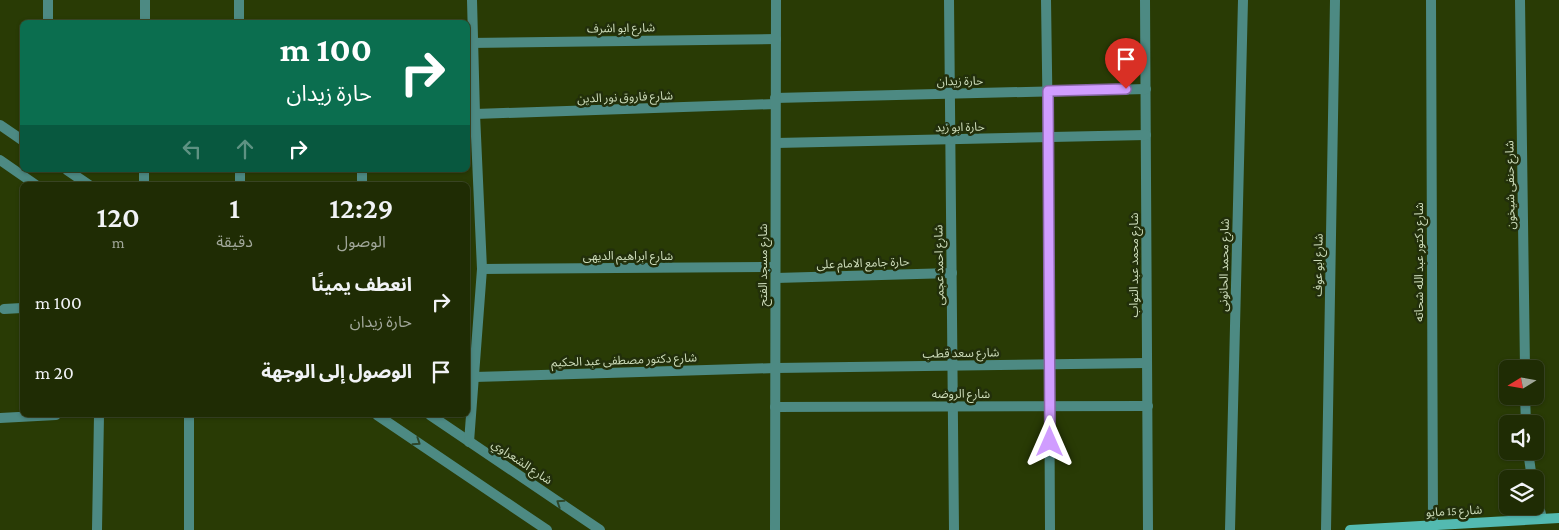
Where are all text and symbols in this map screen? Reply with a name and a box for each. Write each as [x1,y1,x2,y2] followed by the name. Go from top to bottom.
[587,20,655,38] street label: شارع ابو اشرف
[280,30,372,69] text: 100 m
[1105,38,1147,89] pin
[390,40,455,105] icon: right
[1112,45,1140,73] icon: arrive
[937,74,983,88] street label: حارة زيدان
[286,81,372,106] text: حارة زيدان
[577,88,673,108] street label: شارع فاروق نور الدين
[935,120,985,134] street label: حارة ابو زيد
[178,135,206,163] icon: left
[231,135,259,163] icon: ahead
[284,135,312,163] icon: right
[1502,140,1520,230] street label: شارع حنفى شيخون
[229,191,240,224] text: 1
[329,191,394,224] text: 12:29
[97,200,140,233] text: 120
[1412,202,1428,322] street label: شارع دكتور عبد الله شحاته
[1127,213,1143,317] street label: شارع محمد عبد التواب
[1216,218,1234,312] street label: شارع محمد الحانونى
[756,224,772,306] street label: شارع مسجد الفتح
[931,225,949,305] street label: شارع احمد عجمى
[216,233,253,250] text: دقيقة
[337,233,386,250] text: الوصول
[1310,233,1328,297] street label: شارع ابو عوف
[112,234,125,251] text: m
[583,249,673,265] street label: شارع ابراهيم الديهى
[816,254,910,274] street label: حارة جامع الامام على
[311,274,412,295] text: انعطف يمينًا
[427,288,455,316] icon: right
[35,292,82,313] text: 100 m
[350,313,412,330] text: حارة زيدان
[922,345,1000,363] street label: شارع سعد قطب
[551,350,697,372] street label: شارع دكتور مصطفى عبد الحكيم
[427,358,455,386] icon: arrive
[1499,360,1544,405] north arrow
[1499,360,1544,515] map controls
[261,361,412,382] text: الوصول إلى الوجهة
[35,362,74,383] text: 20 m
[932,387,990,403] street label: شارع الروضه
[1023,415,1075,467] position arrow
[1499,415,1544,460] button: sound
[411,436,421,445] one-way arrow
[488,437,555,490] street label: شارع الشعراوي
[1499,470,1544,515] button: layers
[556,500,565,509] one-way arrow
[1425,503,1483,521] street label: شارع 15 مايو

